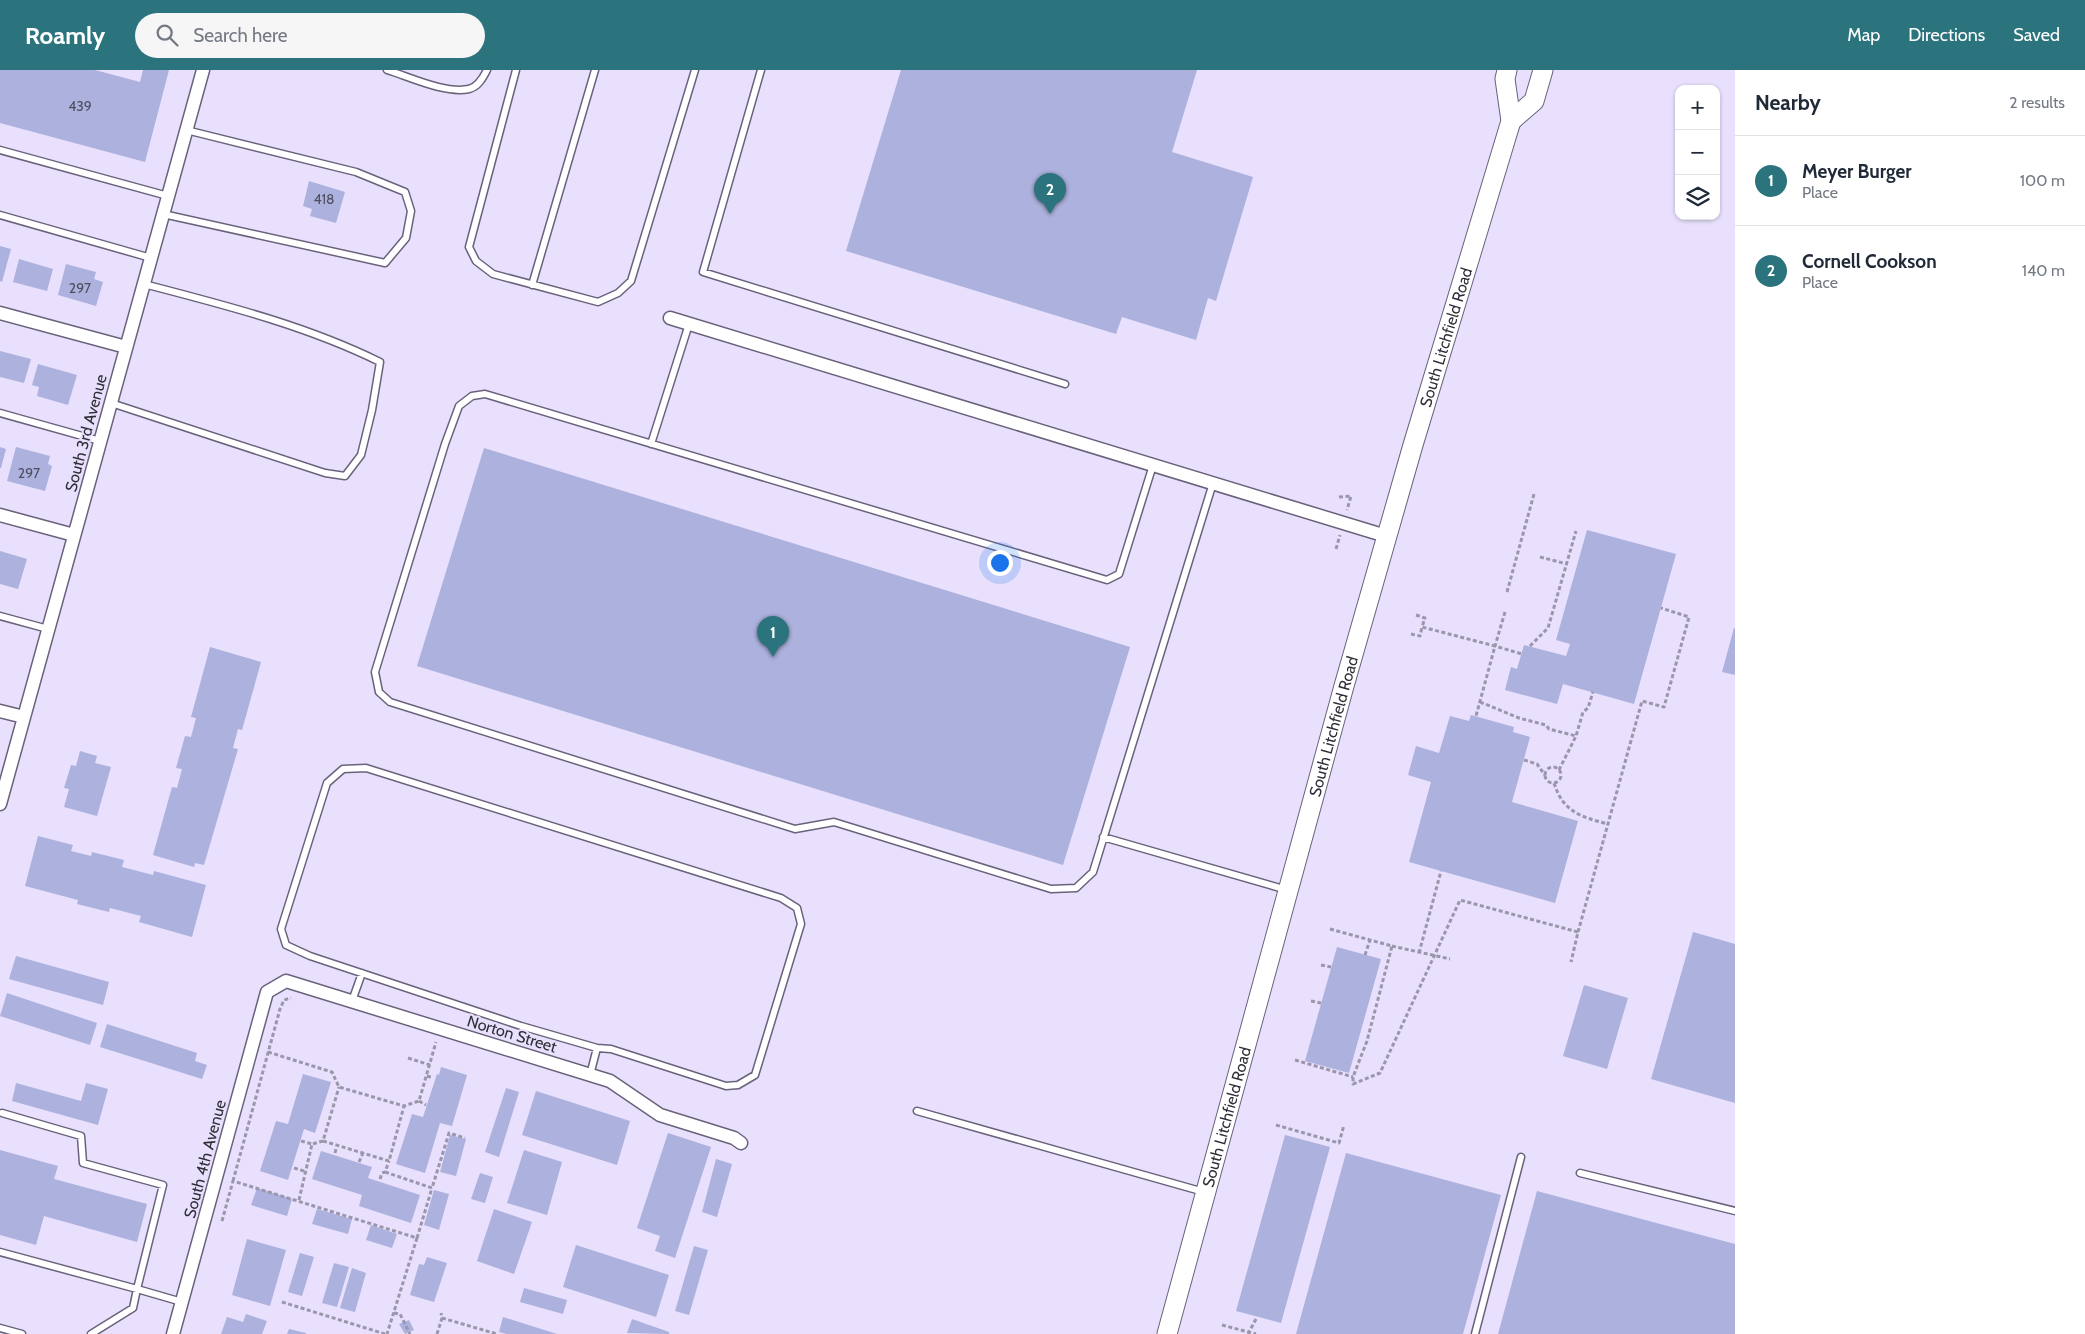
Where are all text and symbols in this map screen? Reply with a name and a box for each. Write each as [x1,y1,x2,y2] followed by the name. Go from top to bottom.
[135,13,485,58] search box
[25,21,105,50] text: Roamly
[153,21,181,49] icon: search
[193,24,288,47] text: Search here
[1847,24,1880,46] text: Map
[1908,24,1985,46] text: Directions
[2013,24,2060,46] text: Saved
[1675,85,1720,220] map controls
[1675,85,1720,130] button: +
[1755,90,1821,115] text: Nearby
[2009,93,2065,112] text: 2 results
[68,97,92,115] house number: 439
[1675,130,1720,175] button: −
[1802,160,1912,183] text: Meyer Burger
[1768,171,1774,190] text: 1
[2020,171,2065,190] text: 100 m
[1034,173,1066,214] pin: 2
[1675,175,1720,220] button: layers
[1802,183,1838,202] text: Place
[313,190,335,208] house number: 418
[1802,250,1937,273] text: Cornell Cookson
[1767,261,1775,280] text: 2
[2022,261,2065,280] text: 140 m
[1416,265,1476,409] street label: South Litchfield Road
[1802,273,1838,292] text: Place
[69,279,91,297] house number: 297
[61,372,111,494] street label: South 3rd Avenue
[18,464,40,482] house number: 297
[987,550,1013,576] your location
[757,616,789,657] pin: 1
[1305,654,1362,799] street label: South Litchfield Road
[465,1011,560,1057] street label: Norton Street
[1198,1045,1255,1189] street label: South Litchfield Road
[180,1098,230,1220] street label: South 4th Avenue

